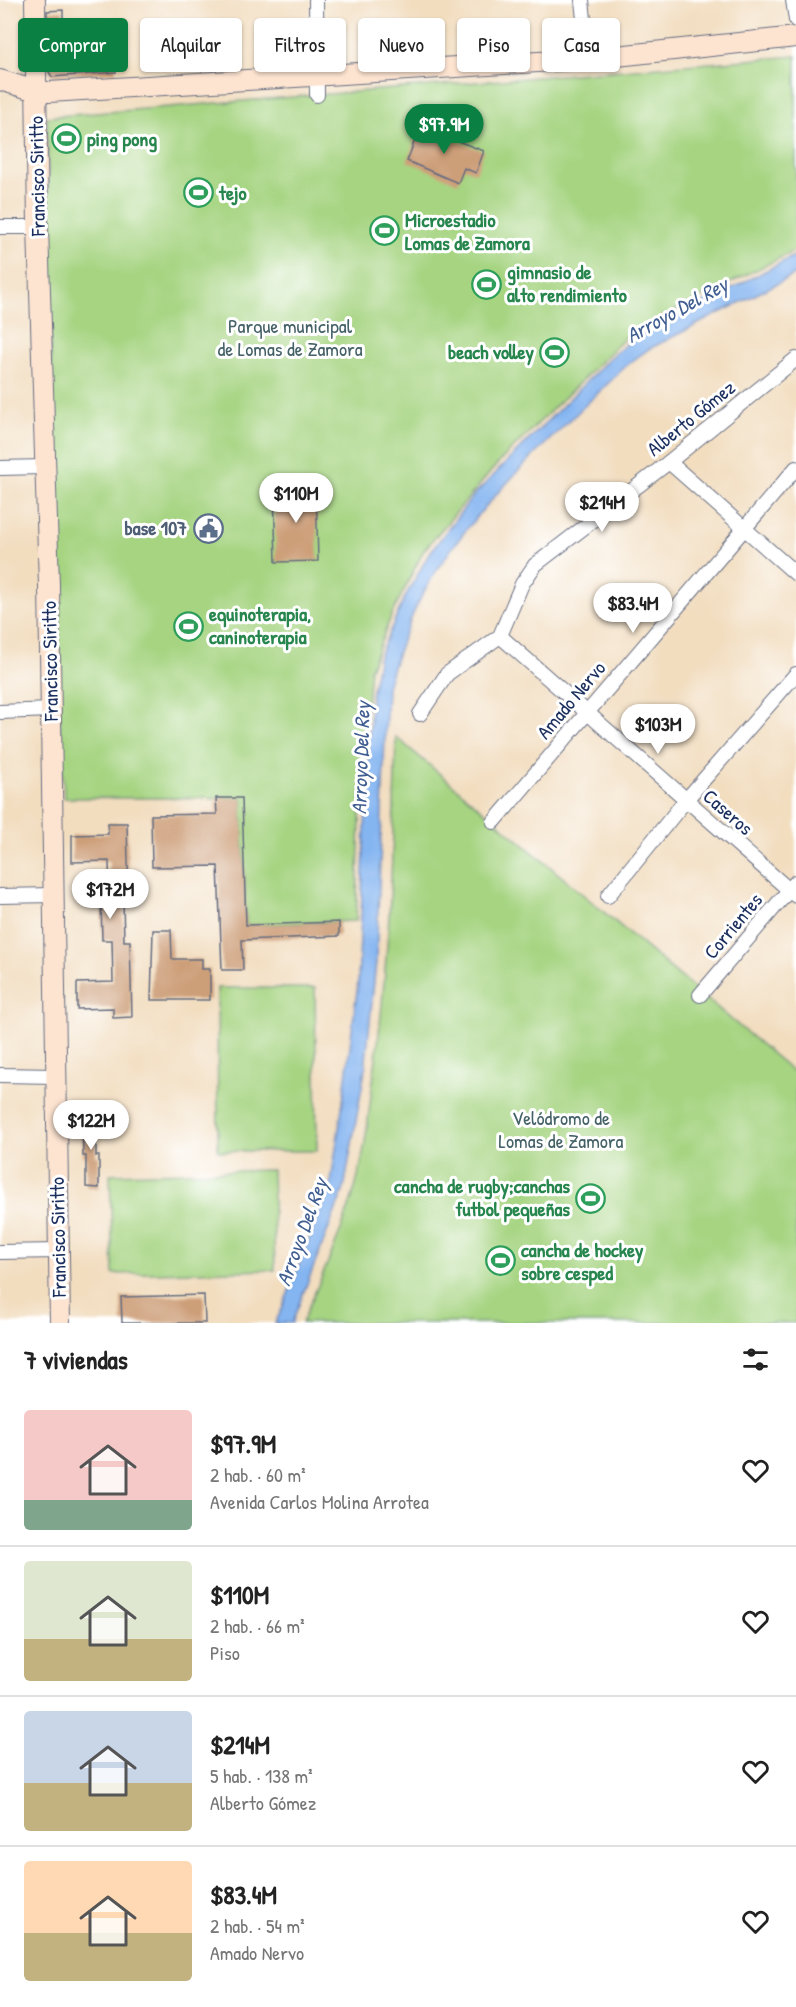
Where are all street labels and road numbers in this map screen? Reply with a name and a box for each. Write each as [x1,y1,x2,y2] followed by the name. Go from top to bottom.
[22,116,51,237] street label: Francisco Siritto
[641,373,741,462] street label: Alberto Gómez
[35,601,64,722] street label: Francisco Siritto
[530,655,611,744] street label: Amado Nervo
[698,782,759,841] street label: Caseros
[697,887,768,964] street label: Corrientes
[43,1177,72,1298] street label: Francisco Siritto

